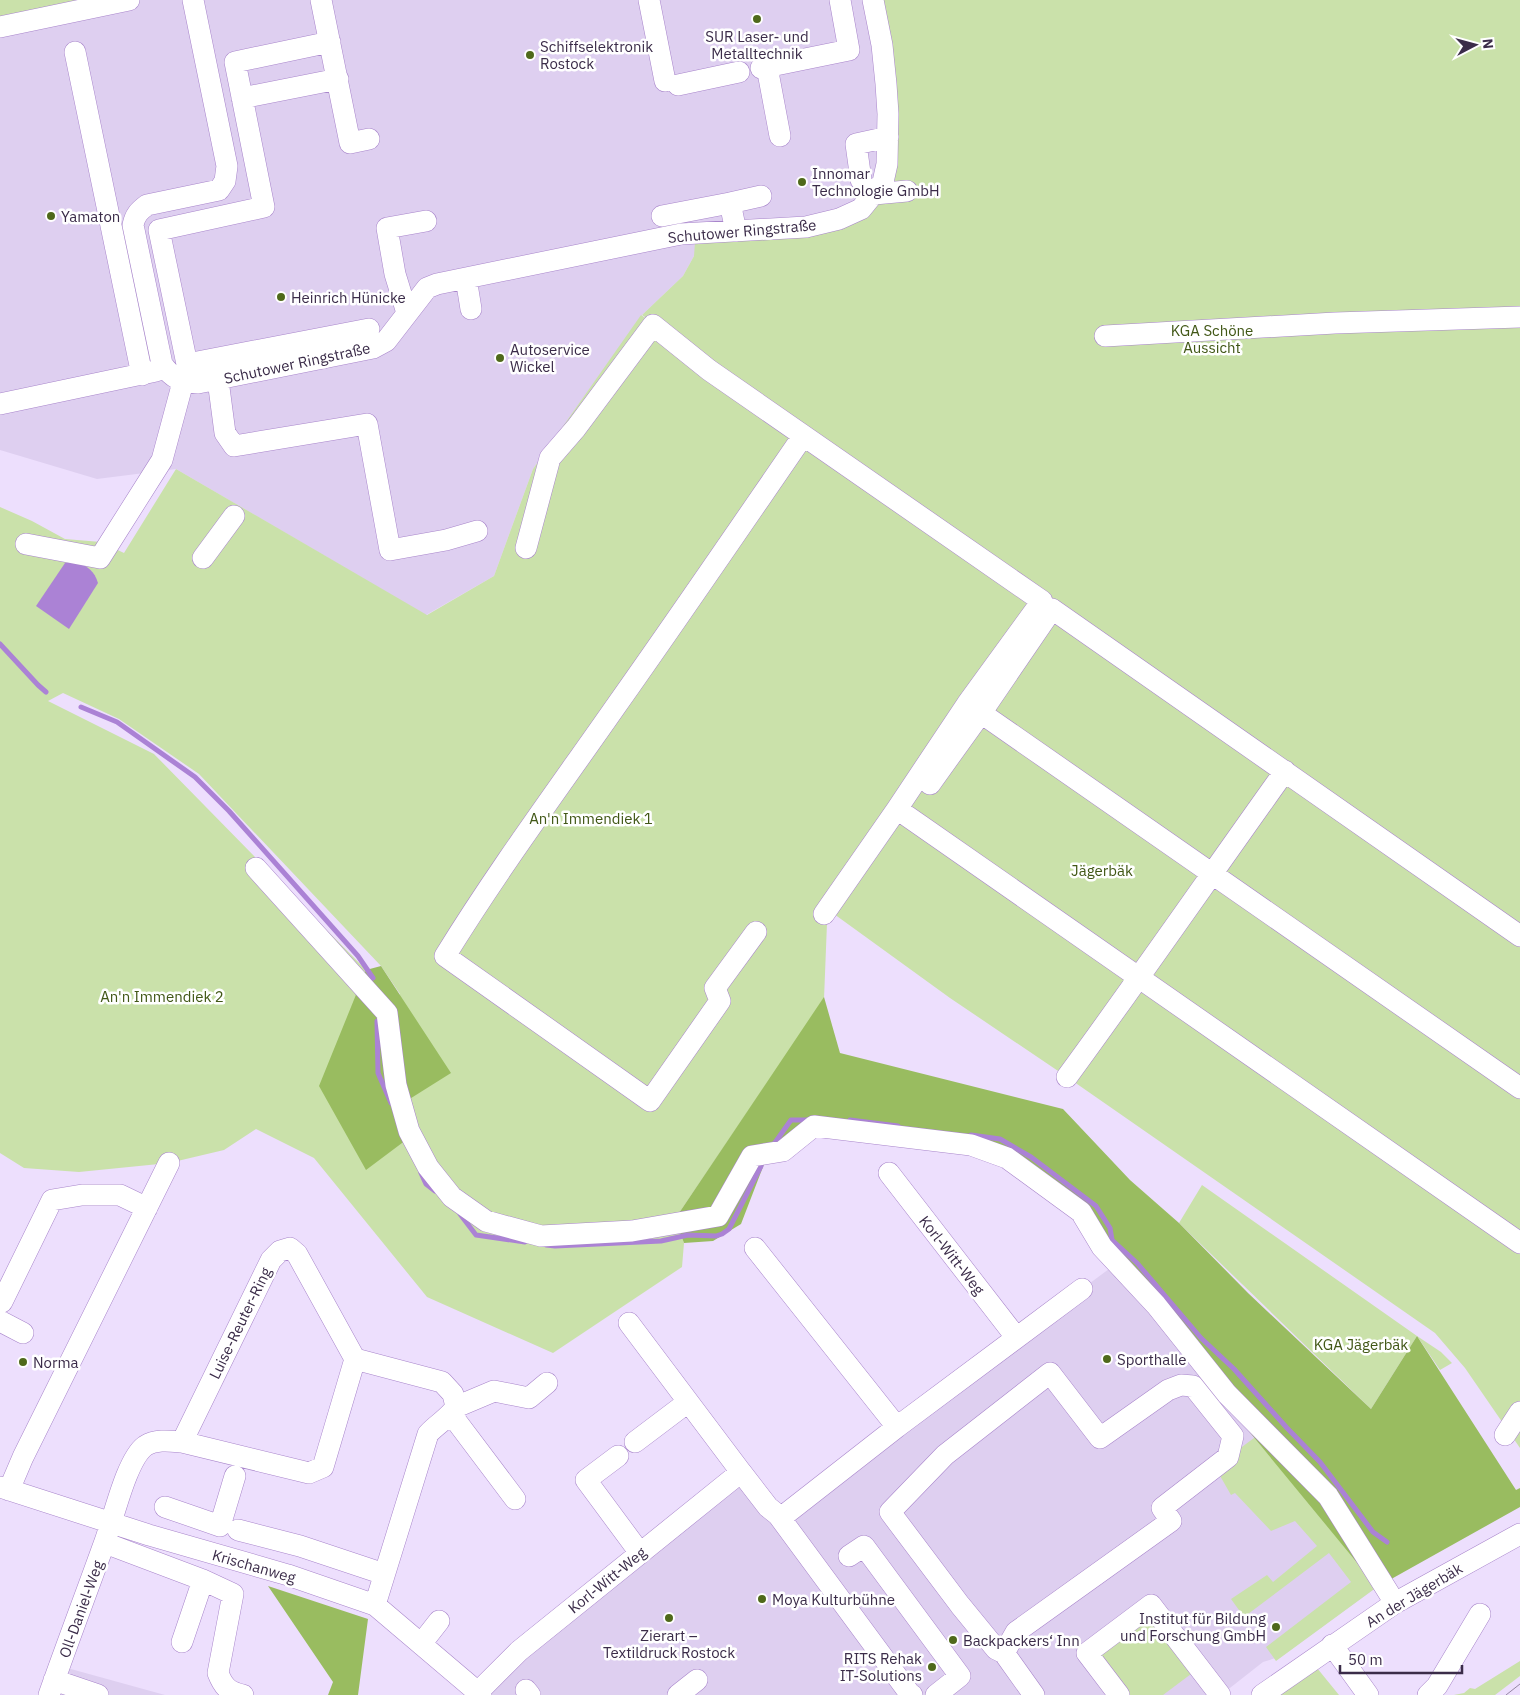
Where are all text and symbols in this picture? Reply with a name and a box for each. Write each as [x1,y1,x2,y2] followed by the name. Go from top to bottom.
[751,13,763,25] marker: SUR Laser- und Metalltechnik
[1450,20,1500,70] north arrow
[705,27,809,63] place label: SUR Laser- und Metalltechnik
[540,37,653,73] place label: Schiffselektronik Rostock
[1478,38,1497,50] text: N
[524,49,536,61] marker: Schiffselektronik Rostock
[812,164,940,200] place label: Innomar Technologie GmbH
[796,176,808,188] marker: Innomar Technologie GmbH
[61,207,120,226] place label: Yamaton
[45,210,57,222] marker: Yamaton
[667,215,817,247] street label: Schutower Ringstraße
[291,288,406,307] place label: Heinrich Hünicke
[275,291,287,303] marker: Heinrich Hünicke
[1171,321,1253,357] park label: KGA Schöne Aussicht
[222,338,372,388] street label: Schutower Ringstraße
[510,340,590,376] place label: Autoservice Wickel
[494,352,506,364] marker: Autoservice Wickel
[529,809,653,828] park label: An'n Immendiek 1
[1071,861,1133,880] park label: Jägerbäk
[100,987,224,1006] park label: An'n Immendiek 2
[915,1212,989,1298] street label: Korl-Witt-Weg
[205,1264,275,1382] street label: Luise-Reuter-Ring
[1314,1335,1408,1354] park label: KGA Jägerbäk
[1117,1350,1187,1369] place label: Sporthalle
[33,1353,79,1372] place label: Norma
[1101,1353,1113,1365] marker: Sporthalle
[17,1356,29,1368] marker: Norma
[564,1543,650,1617] street label: Korl-Witt-Weg
[210,1545,298,1587] street label: Krischanweg
[55,1558,107,1660] street label: Oll-Daniel-Weg
[1362,1559,1466,1631] street label: An der Jägerbäk
[772,1590,895,1609] place label: Moya Kulturbühne
[756,1593,768,1605] marker: Moya Kulturbühne
[1120,1609,1266,1645] place label: Institut für Bildung und Forschung GmbH
[663,1612,675,1624] marker: Zierart – Textildruck Rostock
[1270,1621,1282,1633] marker: Institut für Bildung und Forschung GmbH
[603,1626,735,1662] place label: Zierart – Textildruck Rostock
[963,1631,1080,1650] place label: Backpackers‘ Inn
[947,1634,959,1646] marker: Backpackers‘ Inn
[1340,1642,1462,1674] scale bar
[840,1649,922,1685] place label: RITS Rehak IT-Solutions
[1348,1650,1383,1669] text: 50 m
[926,1661,938,1673] marker: RITS Rehak IT-Solutions

